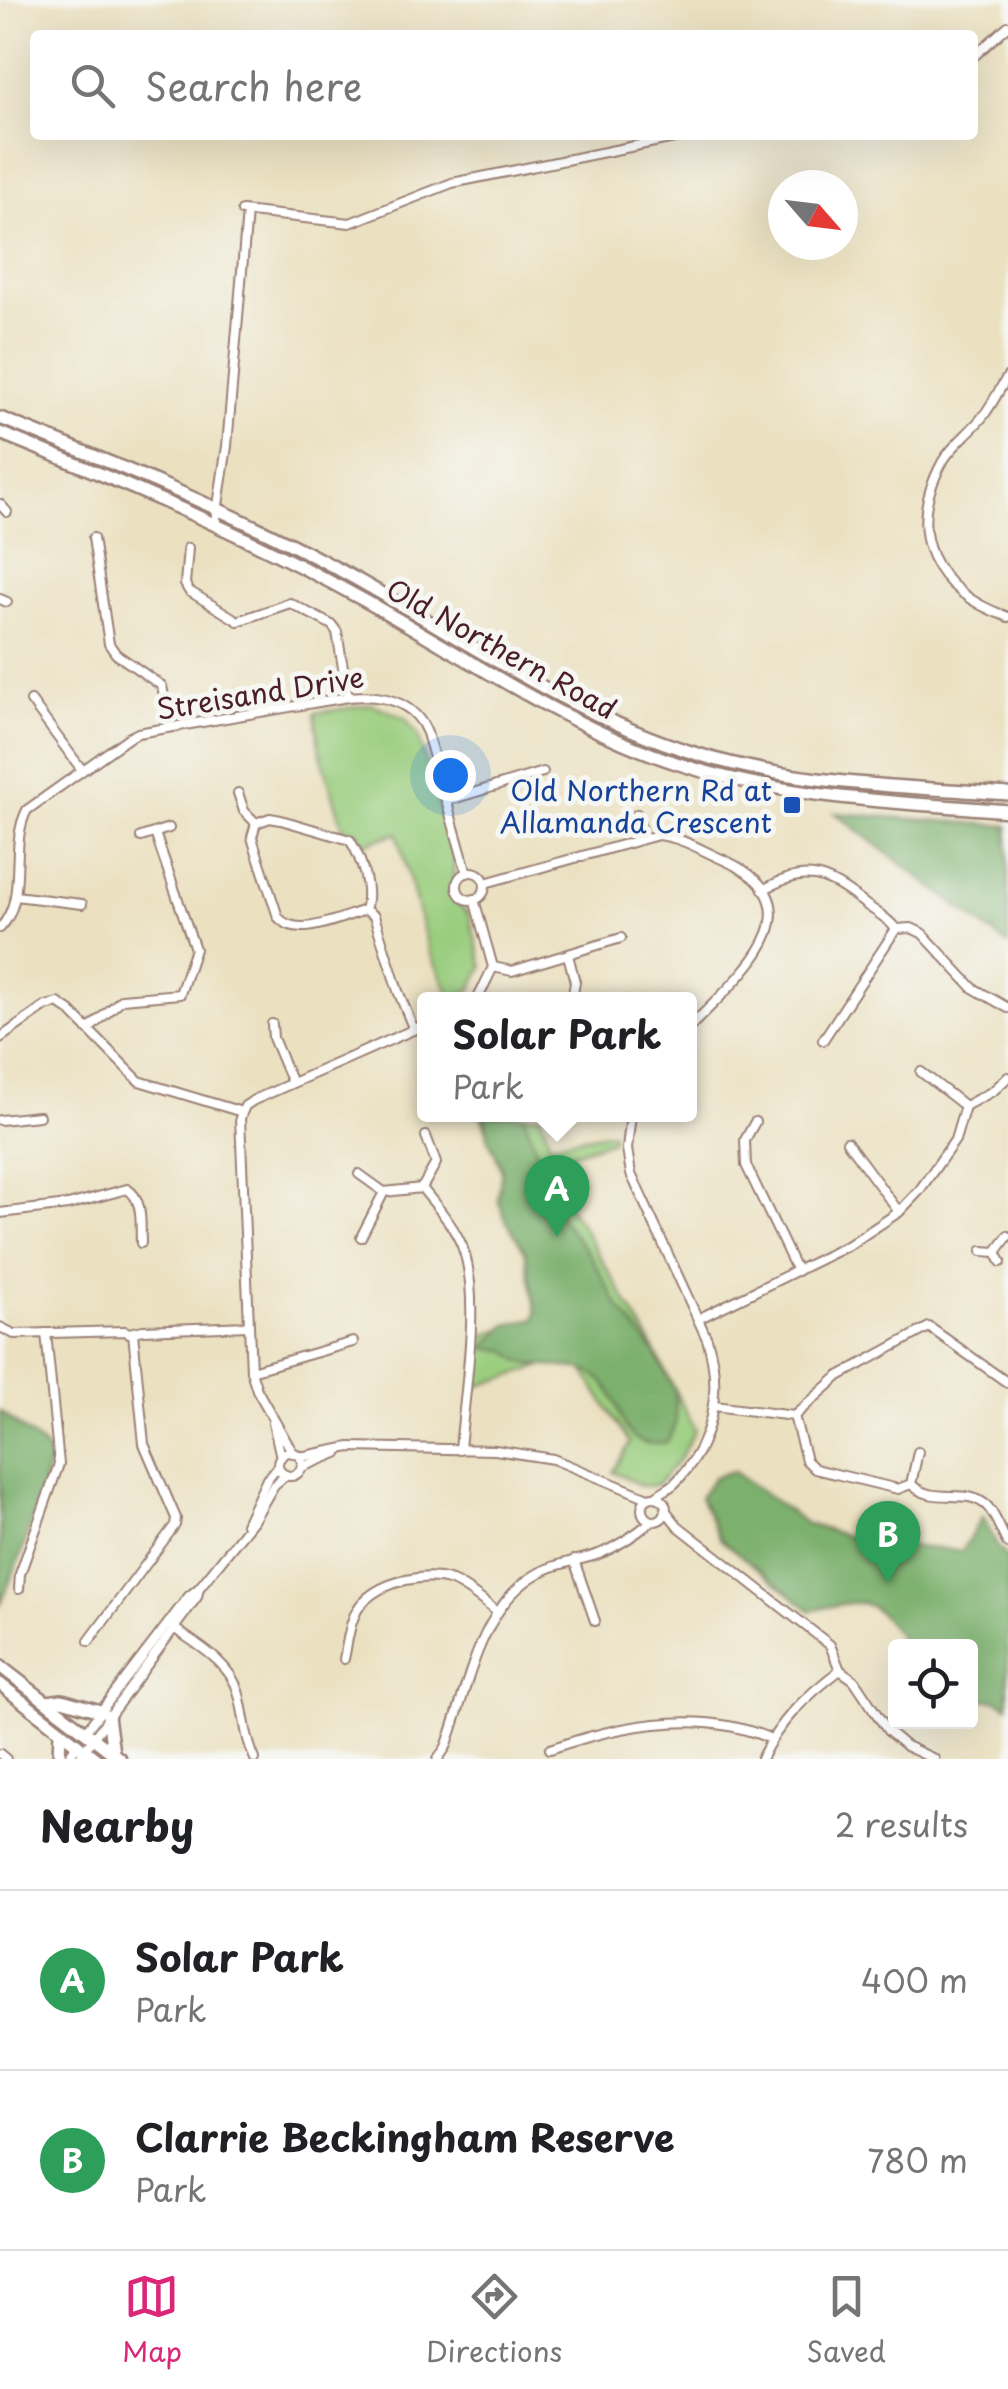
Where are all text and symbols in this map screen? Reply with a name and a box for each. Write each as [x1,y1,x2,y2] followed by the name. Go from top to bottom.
[30,30,978,140] search box
[145,57,362,114] text: Search here
[65,58,120,113] icon: search
[768,170,858,260] north arrow
[379,567,625,729] street label: Old Northern Road
[153,654,367,730] street label: Streisand Drive
[425,750,476,801] your location
[500,768,772,843] place label: Old Northern Rd at Allamanda Crescent
[781,794,803,816] marker: Old Northern Rd at Allamanda Crescent
[417,992,697,1122] popup
[453,1005,661,1062] text: Solar Park
[453,1062,524,1110] text: Park
[524,1154,590,1237] pin: A
[856,1500,920,1583] pin: B
[888,1639,978,1729] map controls
[888,1639,978,1729] button: locate
[40,1793,194,1856] text: Nearby
[835,1800,968,1848] text: 2 results
[135,1928,344,1985] text: Solar Park
[60,1956,85,2004] text: A
[861,1956,968,2004] text: 400 m
[135,1985,207,2033] text: Park
[135,2108,675,2165] text: Clarrie Beckingham Reserve
[62,2136,83,2184] text: B
[867,2136,968,2184] text: 780 m
[135,2165,207,2213] text: Park
[122,2269,182,2372] tab: Map
[426,2269,562,2372] tab: Directions
[806,2269,886,2372] tab: Saved

